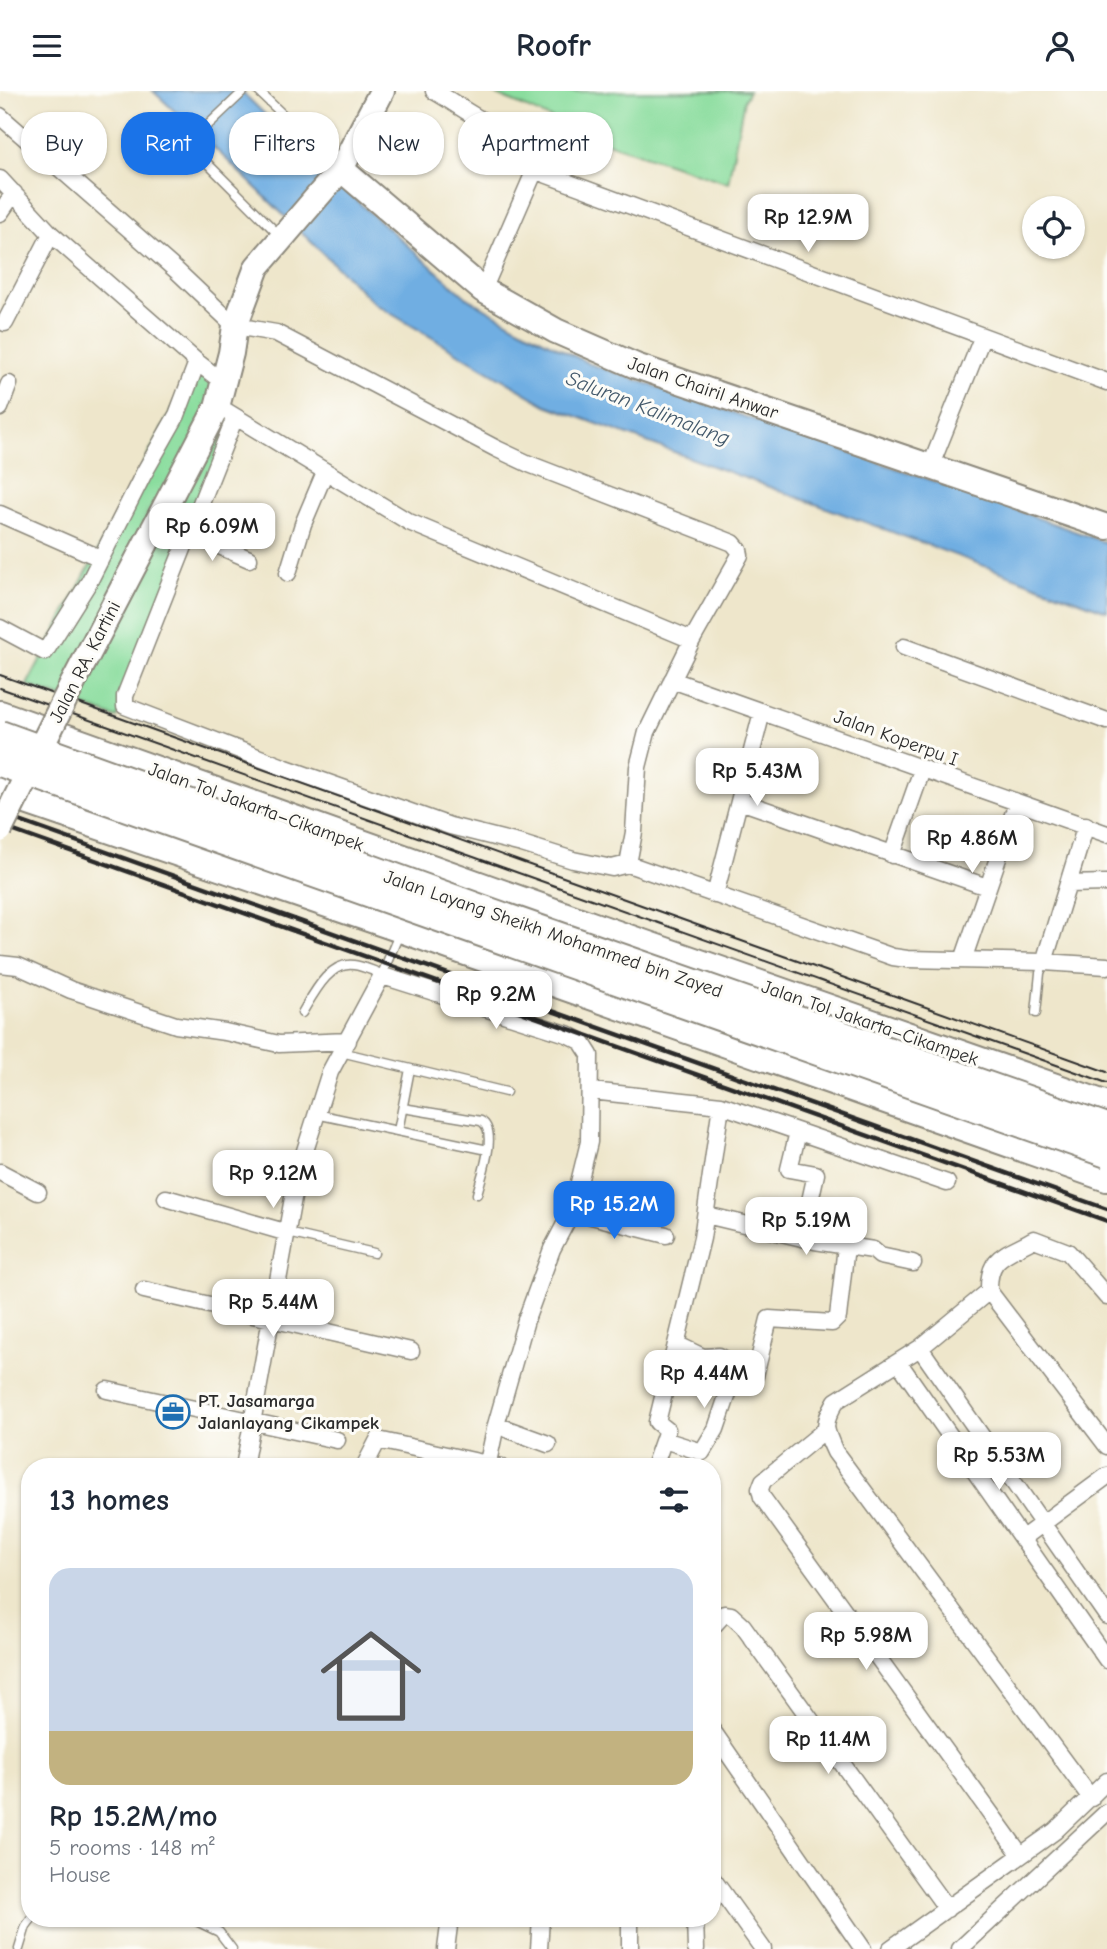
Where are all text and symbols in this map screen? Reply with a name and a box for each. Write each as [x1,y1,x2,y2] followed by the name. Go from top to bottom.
[28,27,66,65] icon: menu
[516,27,591,64] text: Roofr
[1041,27,1079,65] icon: person
[21,112,107,175] chip: Buy
[121,112,215,175] chip: Rent
[229,112,339,175] chip: Filters
[353,112,444,175] chip: New
[458,112,613,175] chip: Apartment
[736,195,880,254] pin: Rp 12.9M
[1022,196,1085,259] map controls
[1022,196,1085,259] button: locate
[764,203,852,230] text: Rp 12.9M
[625,352,781,424] street label: Jalan Chairil Anwar
[563,366,733,450] water label: Saluran Kalimalang
[140,503,284,563] pin: Rp 6.09M
[165,512,259,539] text: Rp 6.09M
[45,598,125,726] street label: Jalan RA. Kartini
[831,705,961,771] street label: Jalan Koperpu I
[685,749,829,808] pin: Rp 5.43M
[712,757,802,784] text: Rp 5.43M
[145,758,368,857] street label: Jalan Tol Jakarta–Cikampek
[900,815,1044,875] pin: Rp 4.86M
[927,824,1017,851] text: Rp 4.86M
[381,866,725,1002] street label: Jalan Layang Sheikh Mohammed bin Zayed
[431,971,561,1031] pin: Rp 9.2M
[759,976,982,1071] street label: Jalan Tol Jakarta–Cikampek
[456,980,536,1007] text: Rp 9.2M
[201,1151,345,1210] pin: Rp 9.12M
[229,1159,317,1186] text: Rp 9.12M
[542,1181,686,1241] pin: Rp 15.2M
[570,1190,659,1217] text: Rp 15.2M
[734,1197,878,1257] pin: Rp 5.19M
[761,1206,851,1233] text: Rp 5.19M
[201,1279,345,1339] pin: Rp 5.44M
[228,1288,318,1315] text: Rp 5.44M
[632,1351,776,1410] pin: Rp 4.44M
[660,1359,748,1386] text: Rp 4.44M
[198,1390,380,1434] place label: PT. Jasamarga Jalanlayang Cikampek
[154,1393,192,1431] office icon: PT. Jasamarga Jalanlayang Cikampek
[927,1433,1071,1492] pin: Rp 5.53M
[953,1441,1045,1468] text: Rp 5.53M
[655,1481,693,1519] icon: filters
[49,1483,169,1518] text: 13 homes
[308,1613,434,1739] icon: home
[794,1613,938,1672] pin: Rp 5.98M
[820,1621,912,1648] text: Rp 5.98M
[756,1717,900,1776] pin: Rp 11.4M
[785,1725,871,1752] text: Rp 11.4M
[49,1799,218,1834] text: Rp 15.2M/mo
[49,1834,215,1861] text: 5 rooms · 148 m²
[49,1861,111,1888] text: House

